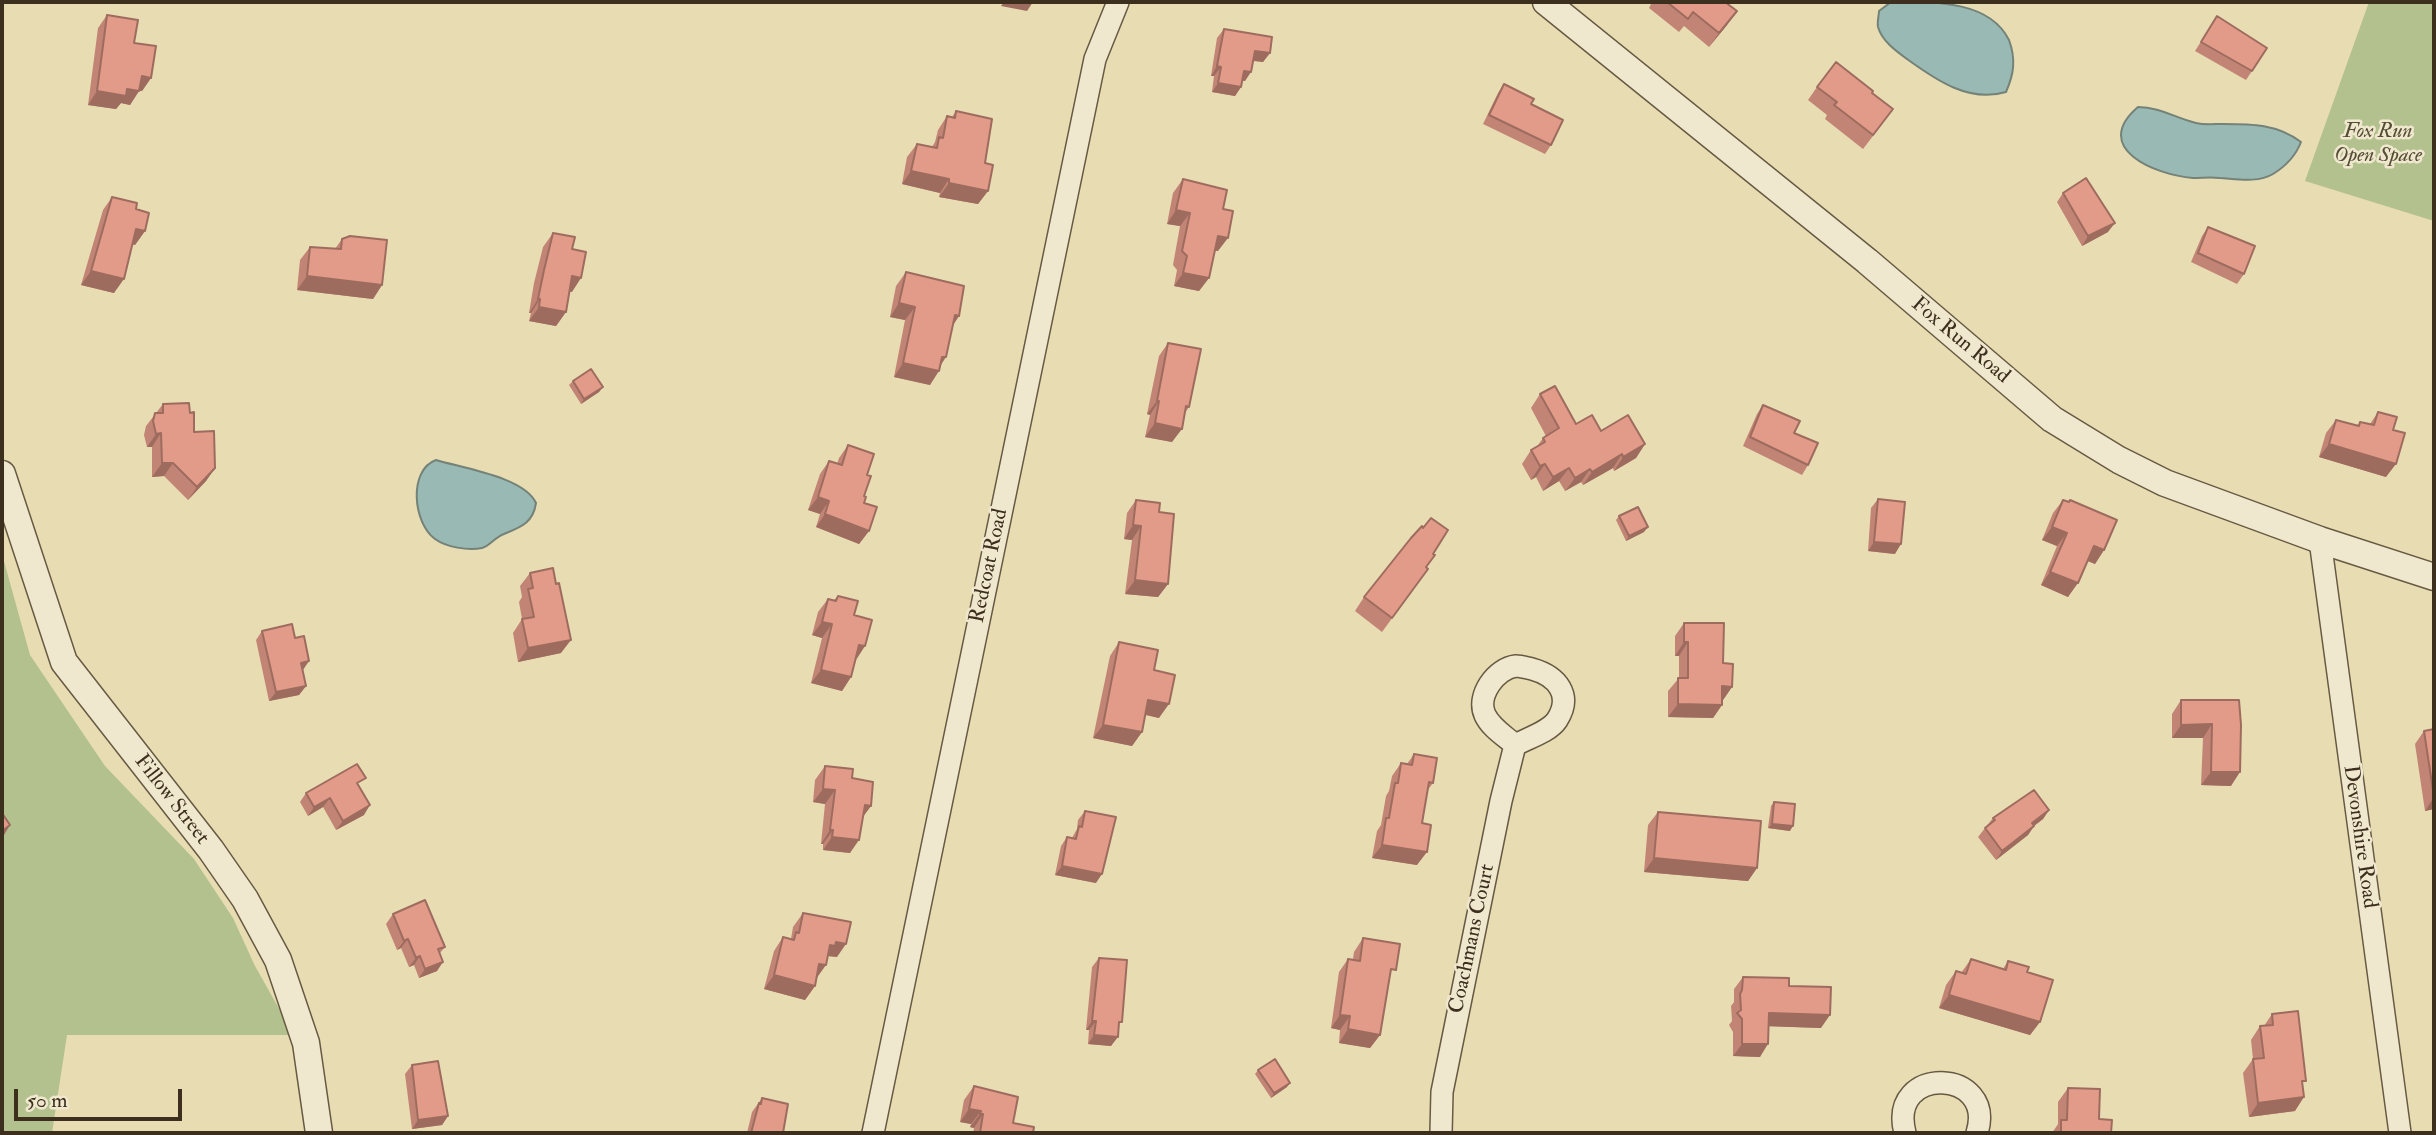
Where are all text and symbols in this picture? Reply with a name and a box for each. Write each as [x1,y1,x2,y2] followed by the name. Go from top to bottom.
[2334,119,2422,169] park label: Fox Run Open Space
[1905,292,2015,390] street label: Fox Run Road
[966,507,1014,625] street label: Redcoat Road
[128,750,214,850] street label: Fillow Street
[2336,764,2382,910] street label: Devonshire Road
[1445,862,1501,1016] street label: Coachmans Court
[18,1076,186,1120] scale bar
[27,1087,68,1114] text: 50 m

